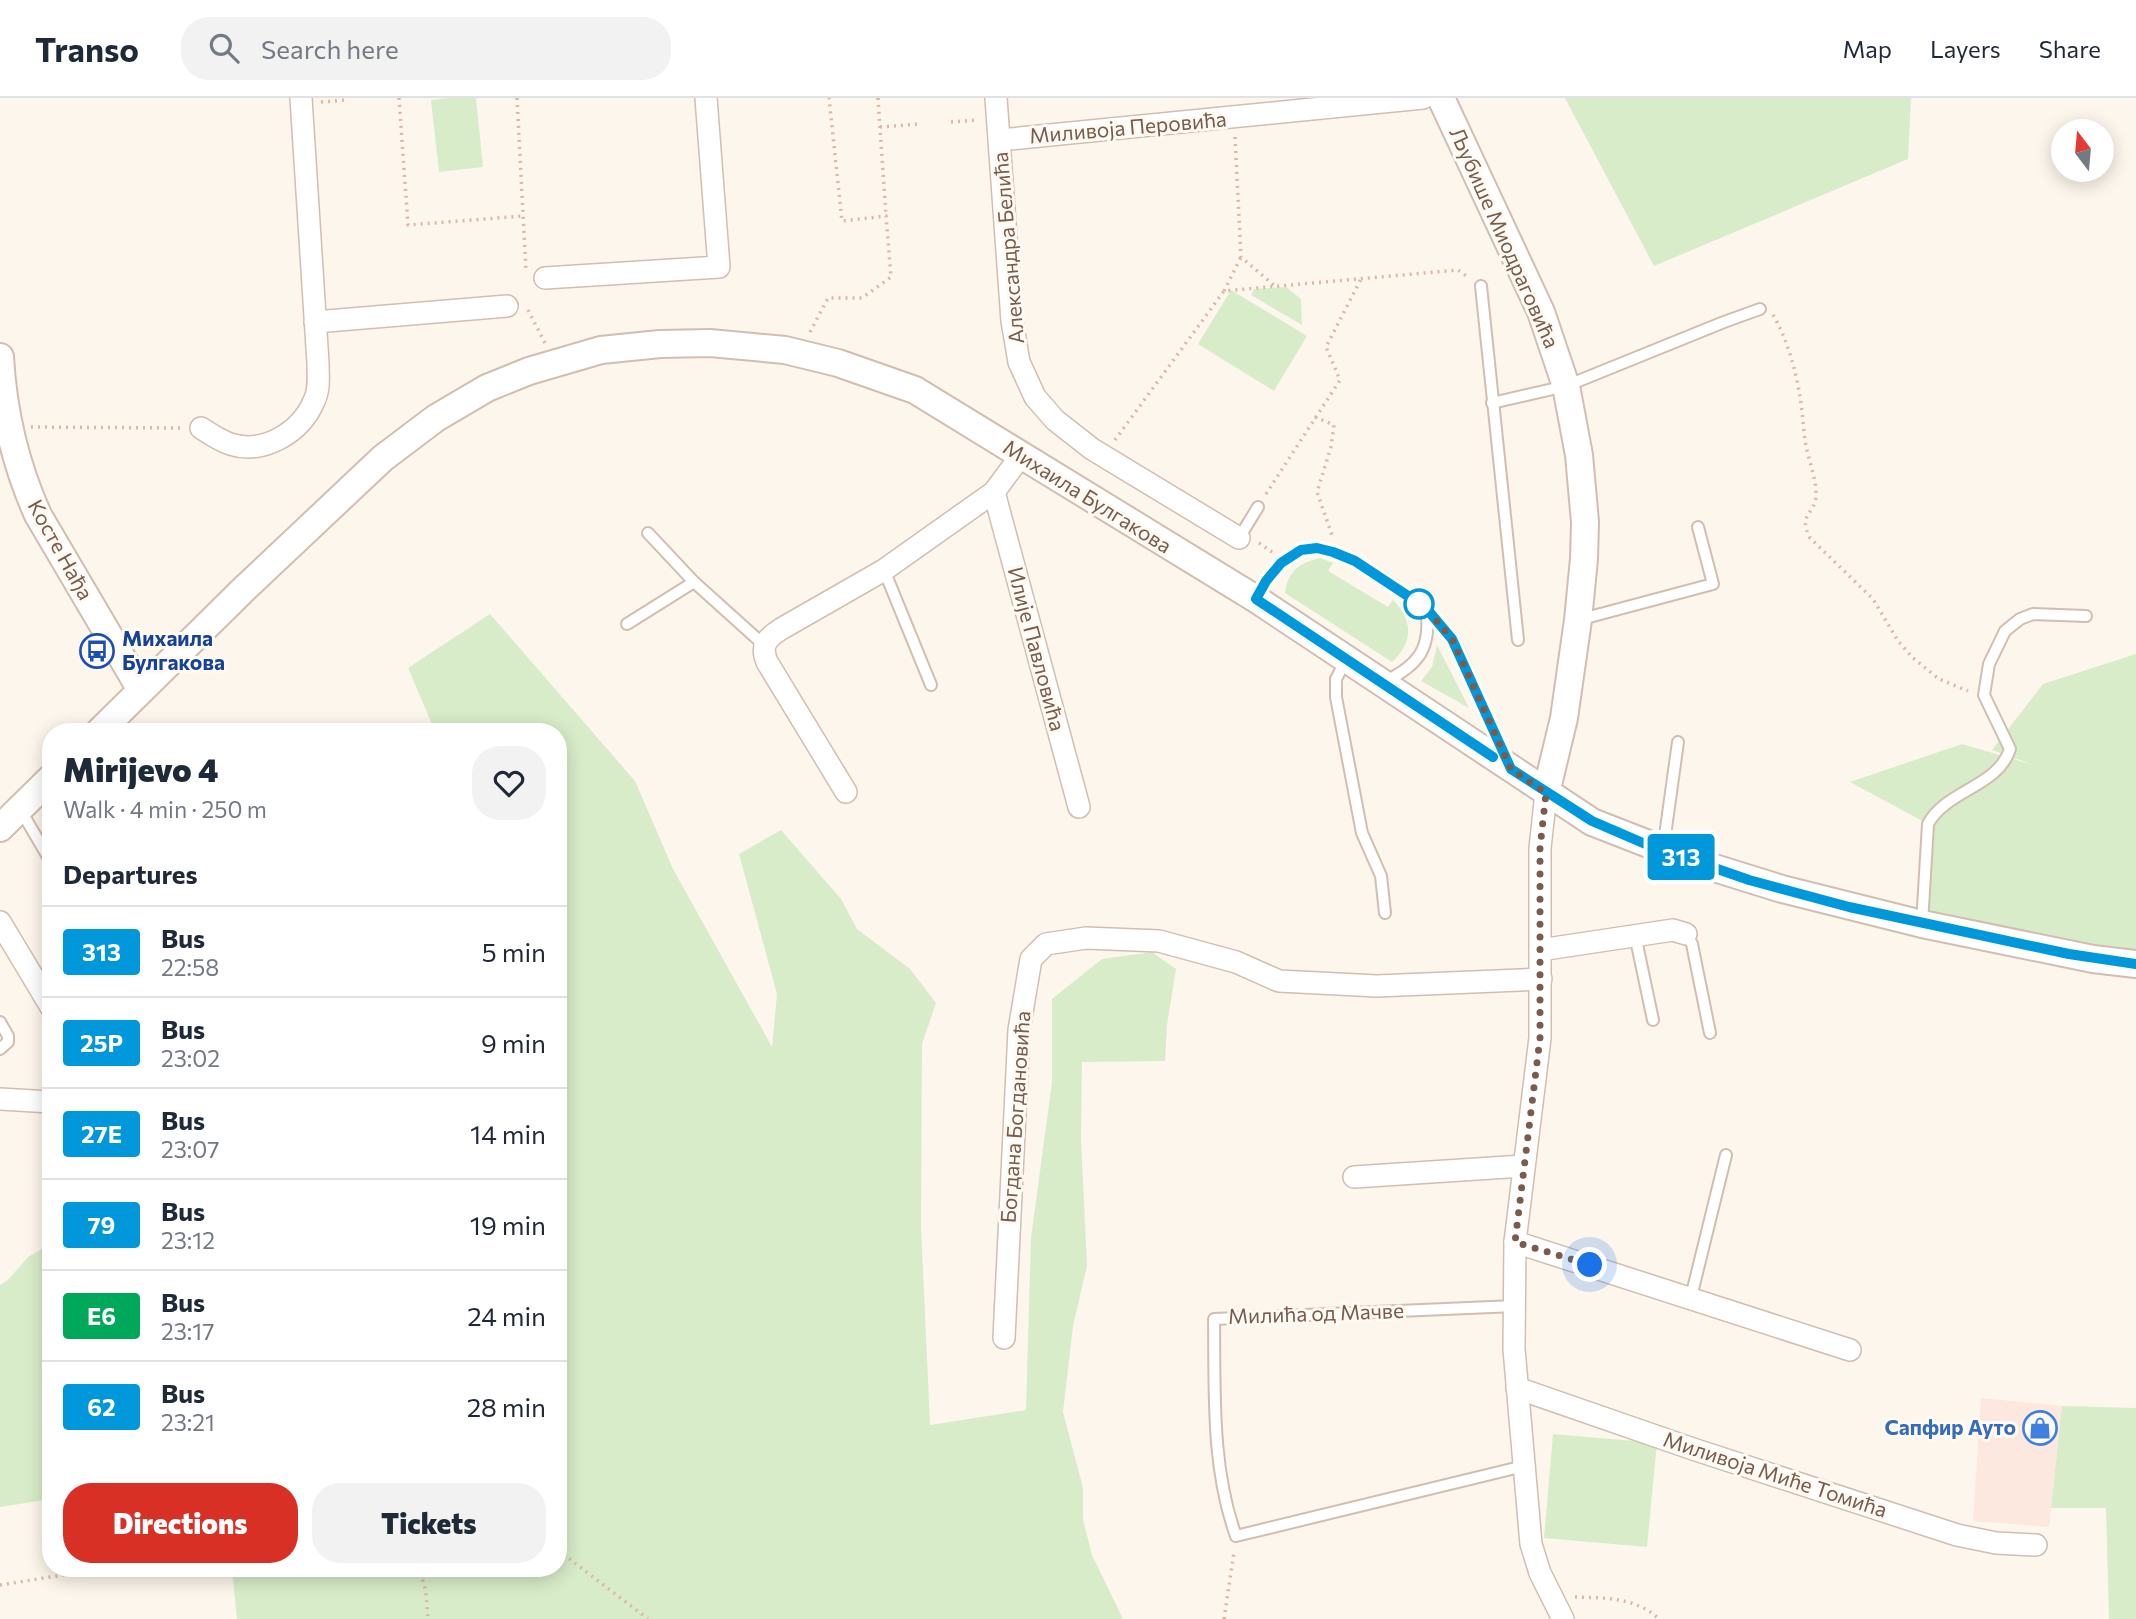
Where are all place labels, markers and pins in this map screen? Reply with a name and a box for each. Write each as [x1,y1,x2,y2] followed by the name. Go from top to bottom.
[1404,589,1434,619] unlabelled marker
[122,625,225,674] place label: Михаила Булгакова
[78,632,116,670] bus stop icon: Михаила Булгакова
[2021,1409,2059,1447] shop icon: Сапфир Ауто
[1885,1414,2016,1439] place label: Сапфир Ауто

